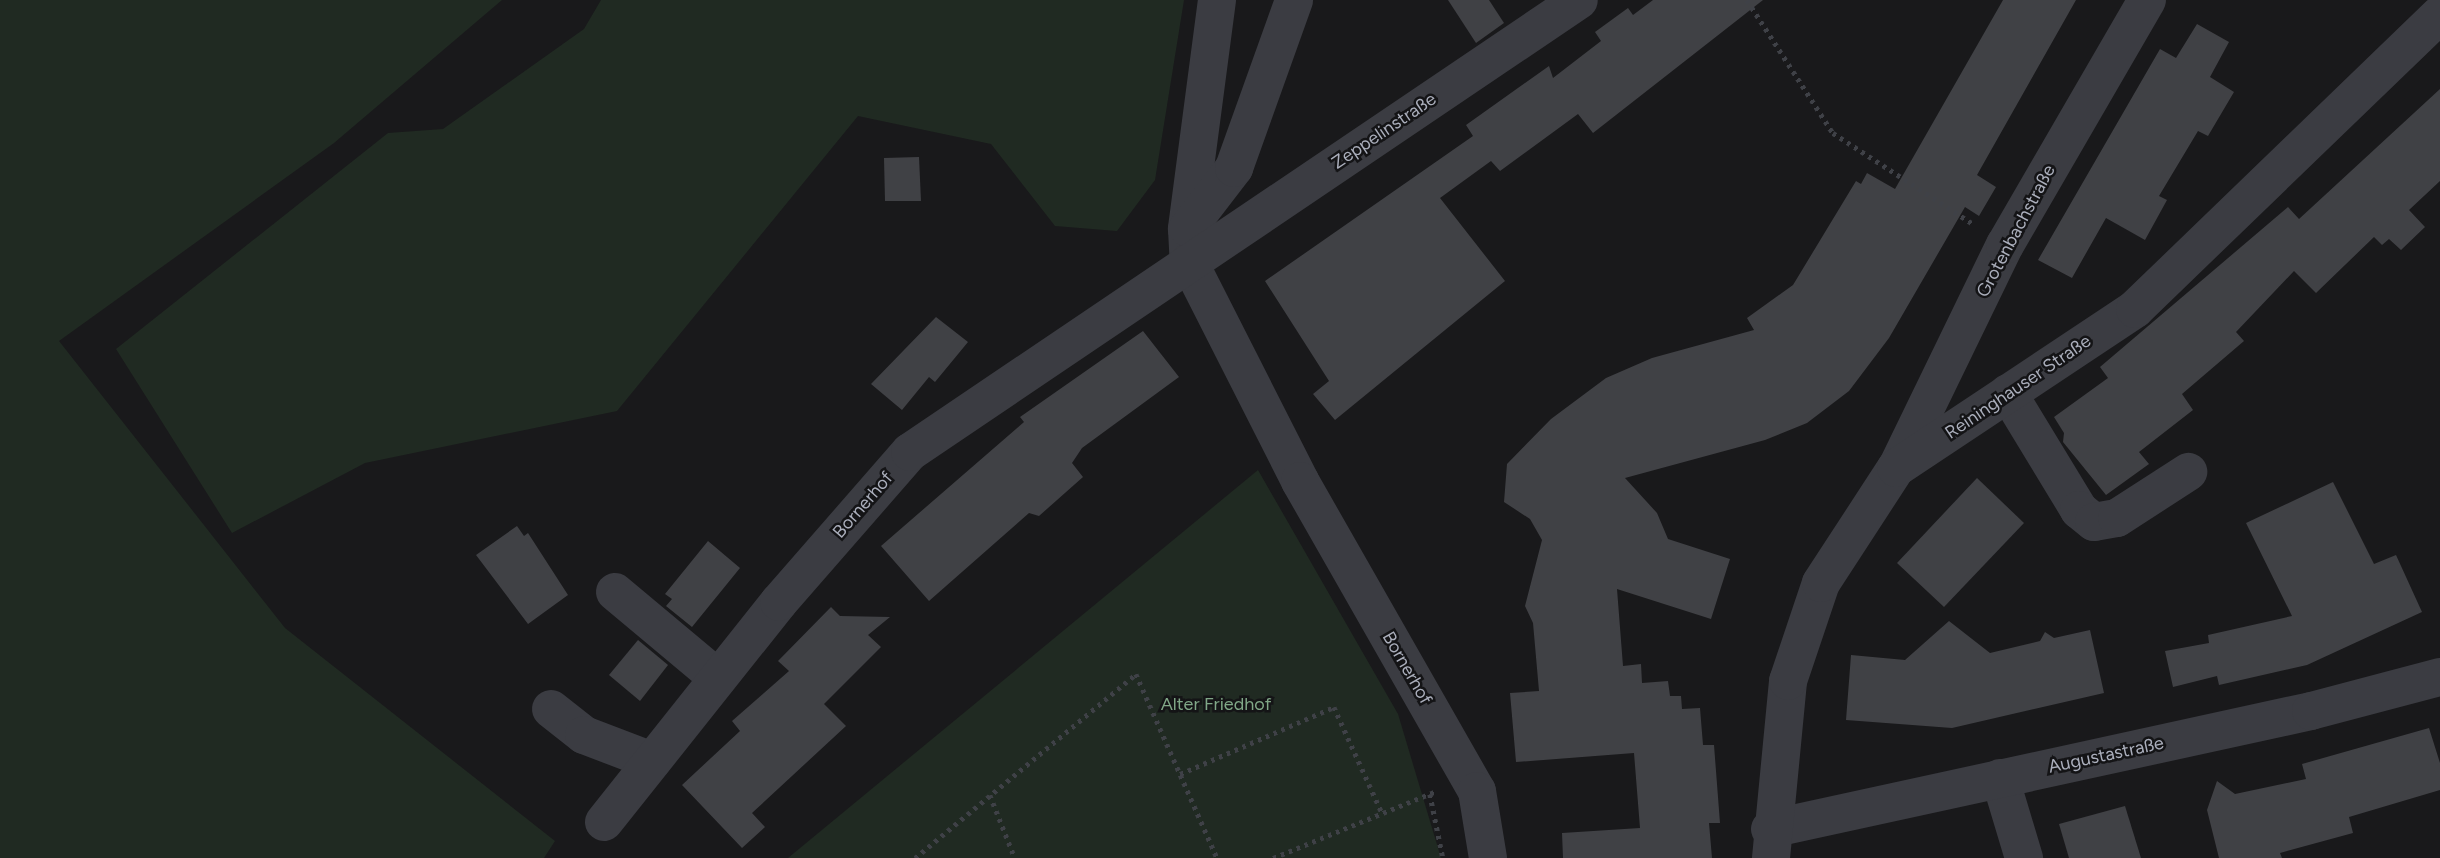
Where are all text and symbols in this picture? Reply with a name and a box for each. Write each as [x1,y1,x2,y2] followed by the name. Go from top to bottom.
[1328,88,1440,174] street label: Zeppelinstraße
[1972,161,2060,301] street label: Grotenbachstraße
[1941,330,2095,444] street label: Reininghauser Straße
[828,467,898,543] street label: Bornerhof
[1377,628,1437,708] street label: Bornerhof
[1161,693,1271,715] park label: Alter Friedhof
[2046,732,2166,778] street label: Augustastraße

